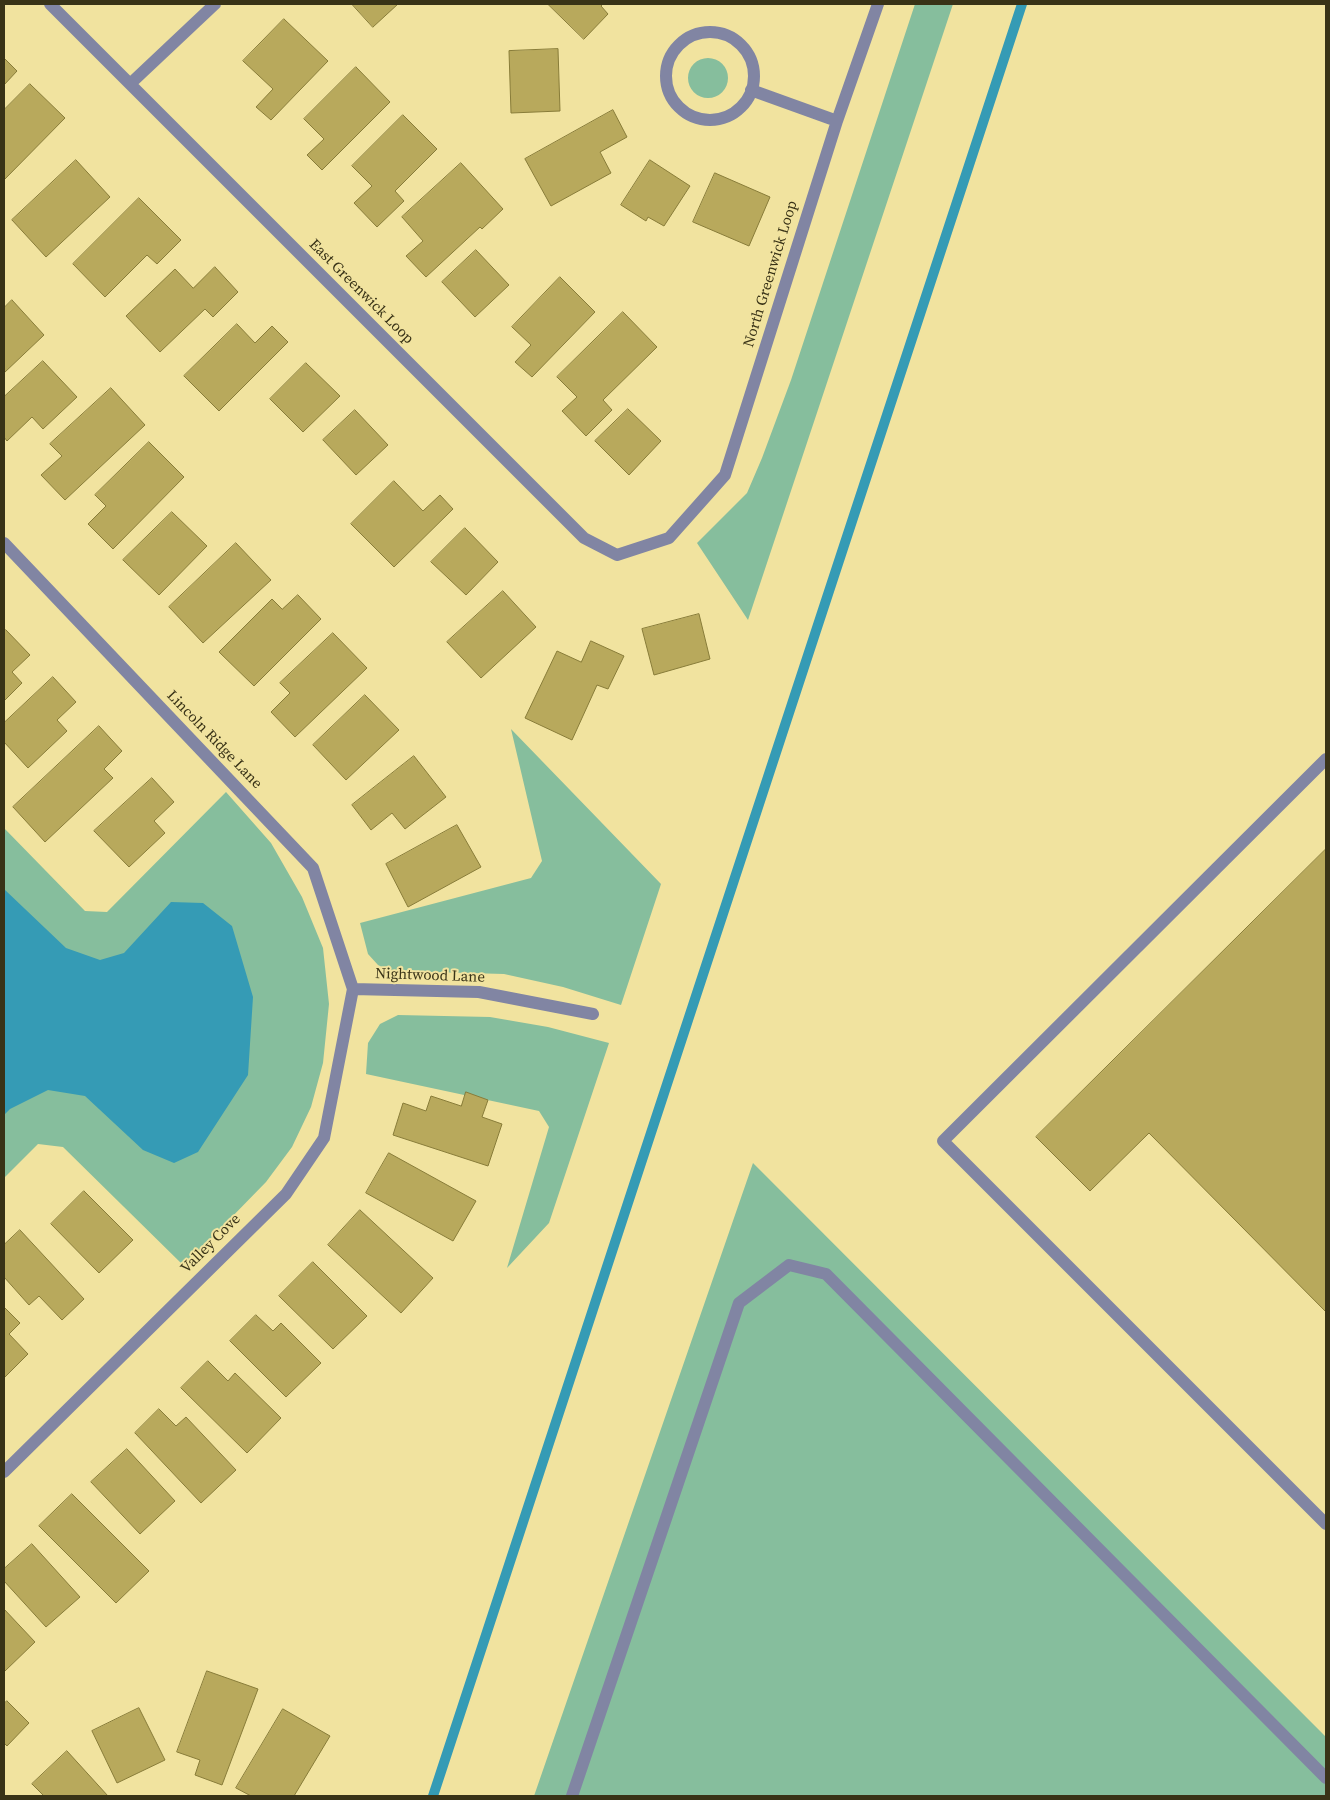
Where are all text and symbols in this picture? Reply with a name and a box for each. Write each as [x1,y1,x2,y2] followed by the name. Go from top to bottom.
[740,199,802,349] street label: North Greenwick Loop
[305,236,417,348] street label: East Greenwick Loop
[163,687,265,793] street label: Lincoln Ridge Lane
[375,965,485,987] street label: Nightwood Lane
[177,1210,245,1278] street label: Valley Cove

